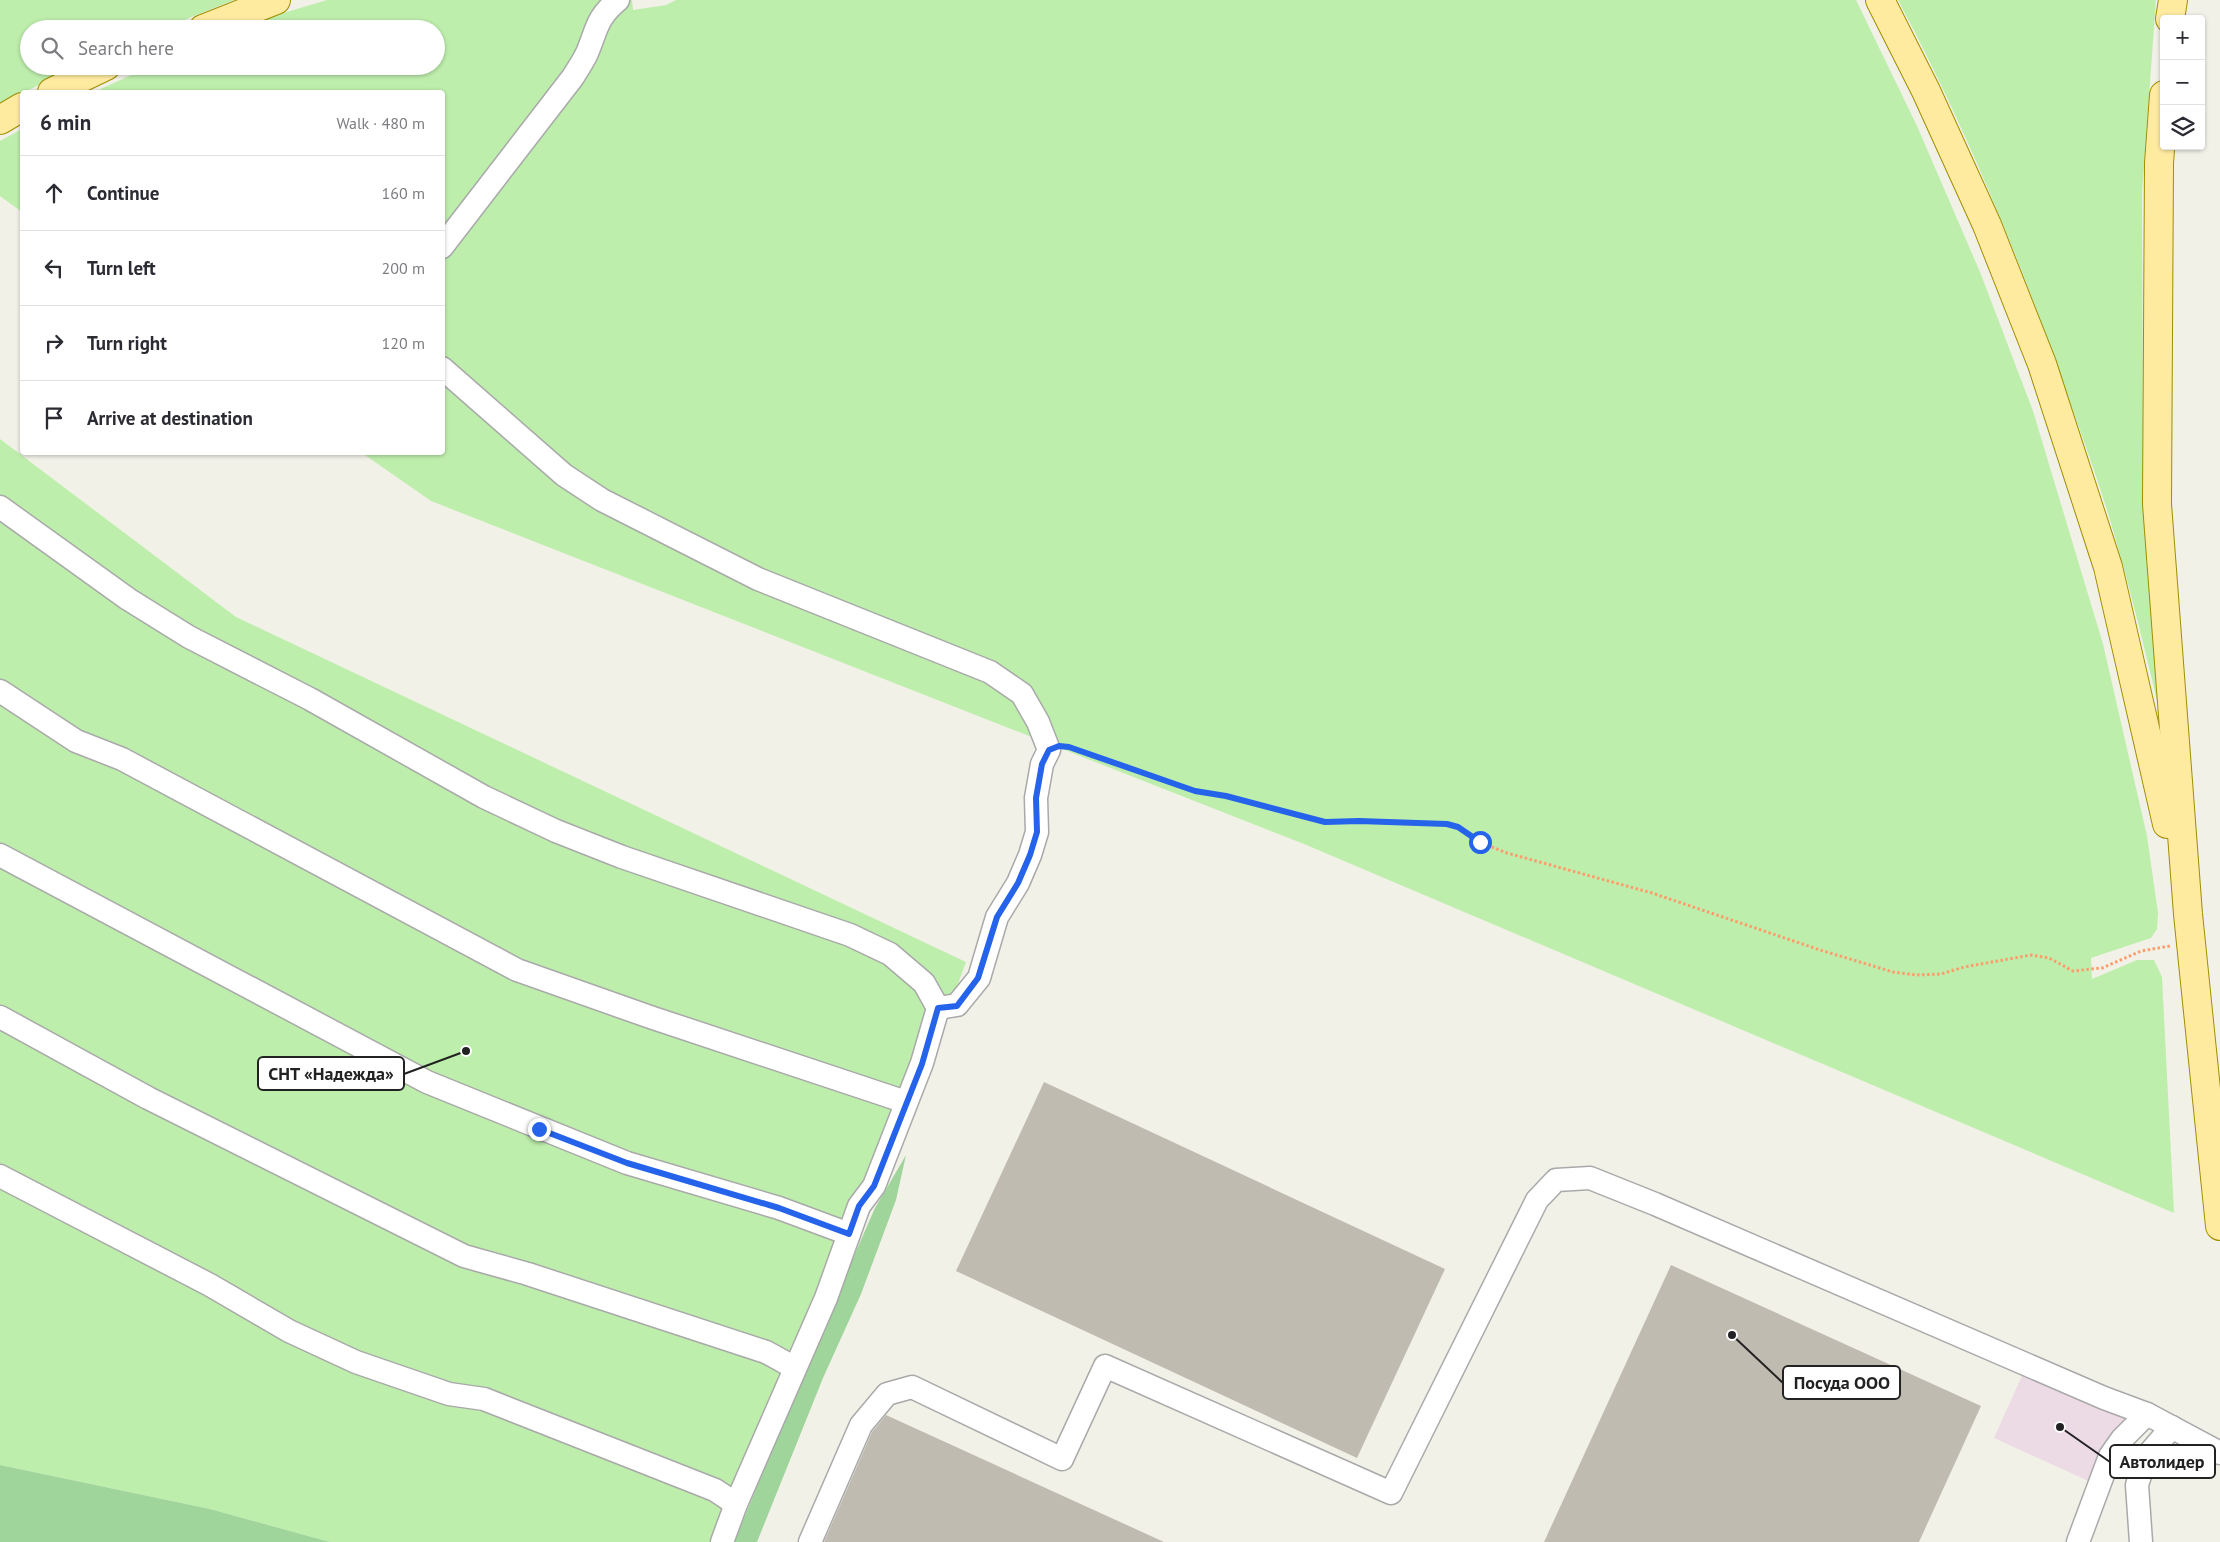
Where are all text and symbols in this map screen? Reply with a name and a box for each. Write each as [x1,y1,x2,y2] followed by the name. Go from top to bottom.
[2160,15,2205,150] map controls
[2160,15,2205,60] button: +
[20,20,445,75] search box
[38,34,66,62] icon: search
[78,36,174,60] text: Search here
[2160,60,2205,105] button: −
[2160,105,2205,150] button: layers
[40,109,91,136] text: 6 min
[336,113,425,133] text: Walk · 480 m
[40,179,68,207] icon: ahead
[87,181,159,205] text: Continue
[382,183,425,203] text: 160 m
[40,254,68,282] icon: left
[87,256,156,280] text: Turn left
[382,258,425,278] text: 200 m
[40,329,68,357] icon: right
[87,331,167,355] text: Turn right
[382,333,425,353] text: 120 m
[40,404,68,432] icon: arrive
[87,406,253,430] text: Arrive at destination
[1469,831,1492,854] route start
[258,1057,404,1090] callout: СНТ «Надежда»
[268,1062,394,1085] text: СНТ «Надежда»
[528,1118,551,1141] route end
[1783,1366,1900,1399] callout: Посуда ООО
[1794,1371,1890,1394] text: Посуда ООО
[2110,1445,2215,1478] callout: Автолидер
[2119,1450,2205,1473] text: Автолидер

